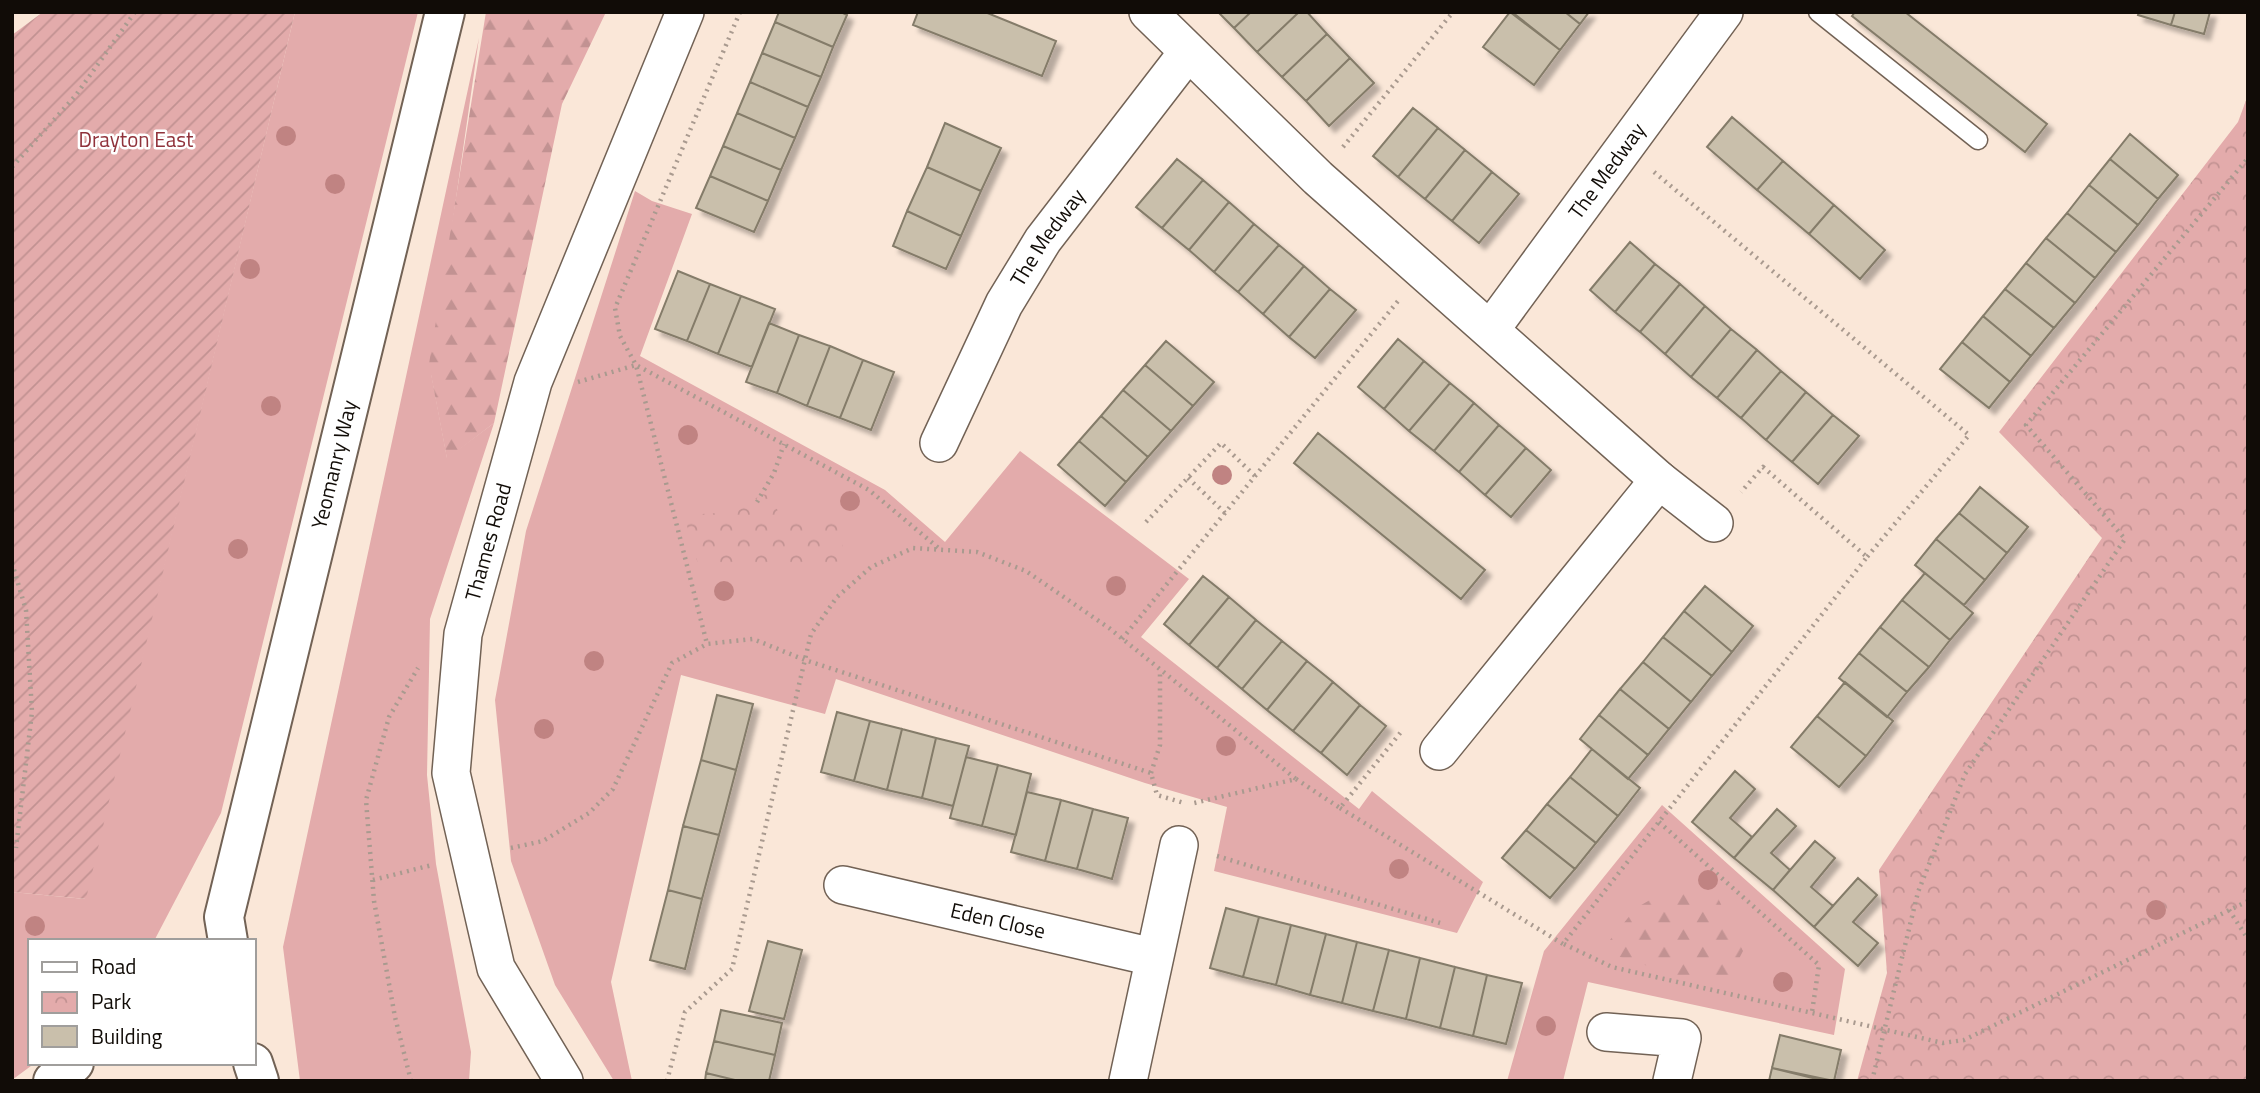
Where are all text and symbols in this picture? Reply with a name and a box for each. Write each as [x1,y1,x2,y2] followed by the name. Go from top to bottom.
[1560,115,1653,226] street label: The Medway
[79,123,194,155] park label: Drayton East
[1001,181,1092,292] street label: The Medway
[302,397,365,532] street label: Yeomanry Way
[456,479,519,604] street label: Thames Road
[947,893,1049,947] street label: Eden Close
[28,939,256,1065] legend
[91,950,136,982] text: Road
[91,985,131,1017] text: Park
[91,1020,163,1052] text: Building

